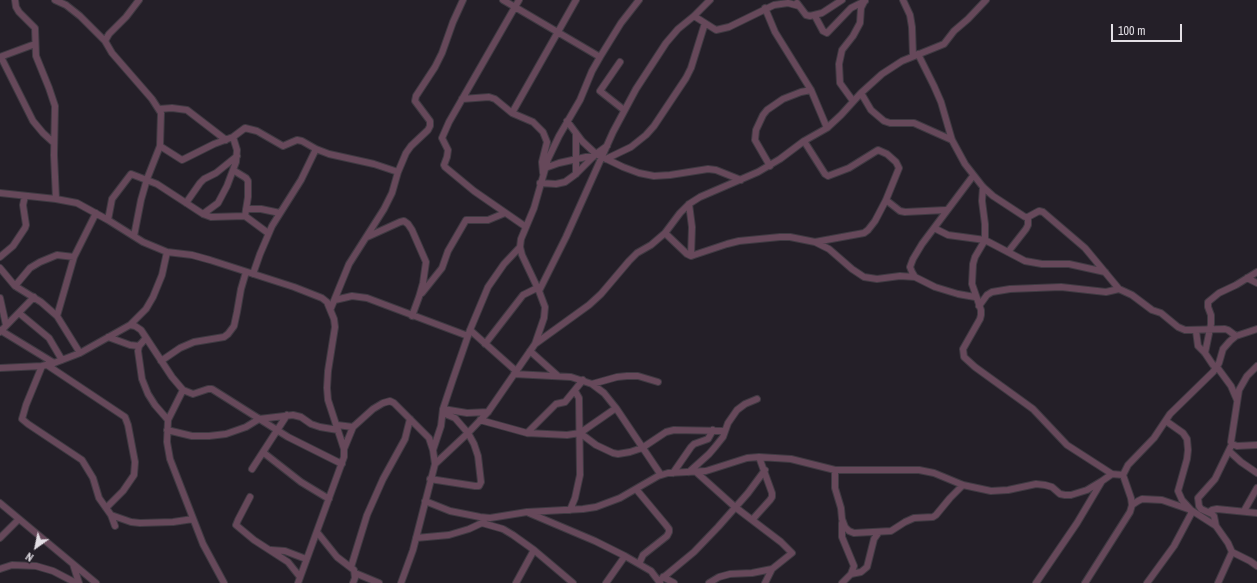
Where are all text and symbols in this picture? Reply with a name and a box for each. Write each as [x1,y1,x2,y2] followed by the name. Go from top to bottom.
[1113,16,1184,42] scale bar
[1118,23,1145,39] text: 100 m
[16,527,56,567] north arrow
[23,549,36,565] text: N

